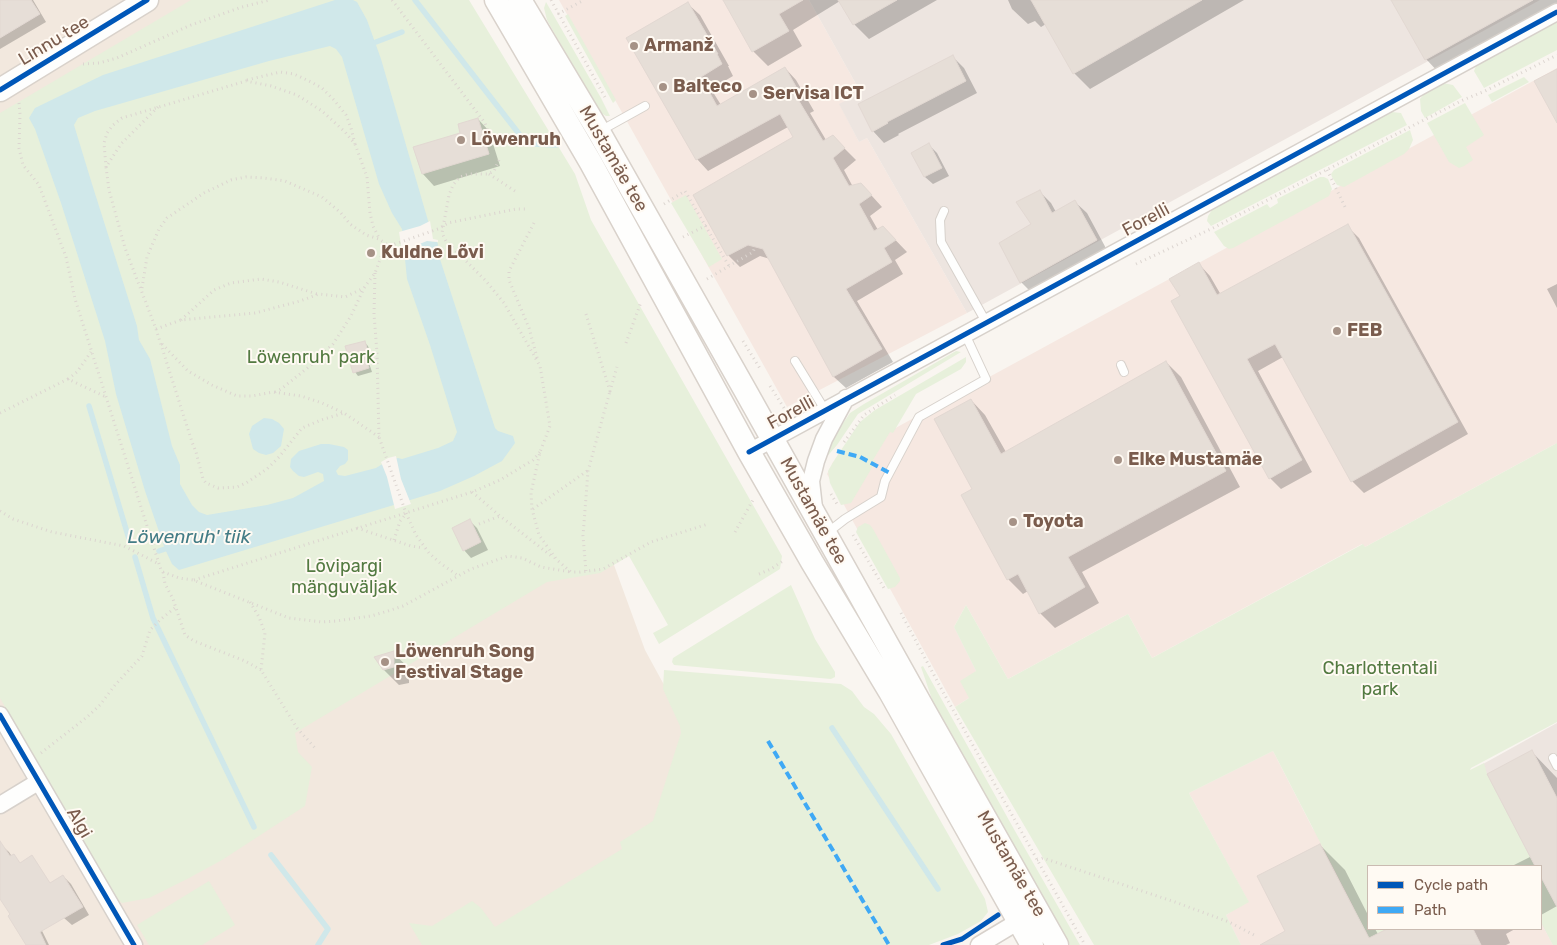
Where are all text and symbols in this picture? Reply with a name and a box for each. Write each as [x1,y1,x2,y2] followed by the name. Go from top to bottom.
[15,11,93,71] street label: Linnu tee
[644,35,714,57] place label: Armanž
[628,40,640,52] marker: Armanž
[673,76,742,98] place label: Balteco
[657,81,669,93] marker: Balteco
[763,83,864,105] place label: Servisa ICT
[747,88,759,100] marker: Servisa ICT
[574,102,652,216] street label: Mustamäe tee
[471,129,561,151] place label: Löwenruh
[455,134,467,146] marker: Löwenruh
[1119,199,1173,241] street label: Forelli
[381,242,484,264] place label: Kuldne Lõvi
[365,247,377,259] marker: Kuldne Lõvi
[1347,320,1382,342] place label: FEB
[1331,325,1343,337] marker: FEB
[247,347,375,369] park label: Löwenruh' park
[764,391,818,435] street label: Forelli
[1128,449,1262,471] place label: Elke Mustamäe
[775,454,851,568] street label: Mustamäe tee
[1112,454,1124,466] marker: Elke Mustamäe
[1023,511,1084,533] place label: Toyota
[1007,516,1019,528] marker: Toyota
[128,527,250,549] water label: Löwenruh' tiik
[291,556,397,598] park label: Lõvipargi mänguväljak
[395,641,535,684] place label: Löwenruh Song Festival Stage
[379,656,391,668] marker: Löwenruh Song Festival Stage
[1323,658,1437,701] park label: Charlottentali park
[62,804,96,842] street label: Algi
[972,807,1050,921] street label: Mustamäe tee
[1367,865,1542,930] legend
[1414,876,1488,894] text: Cycle path
[1414,901,1447,919] text: Path

